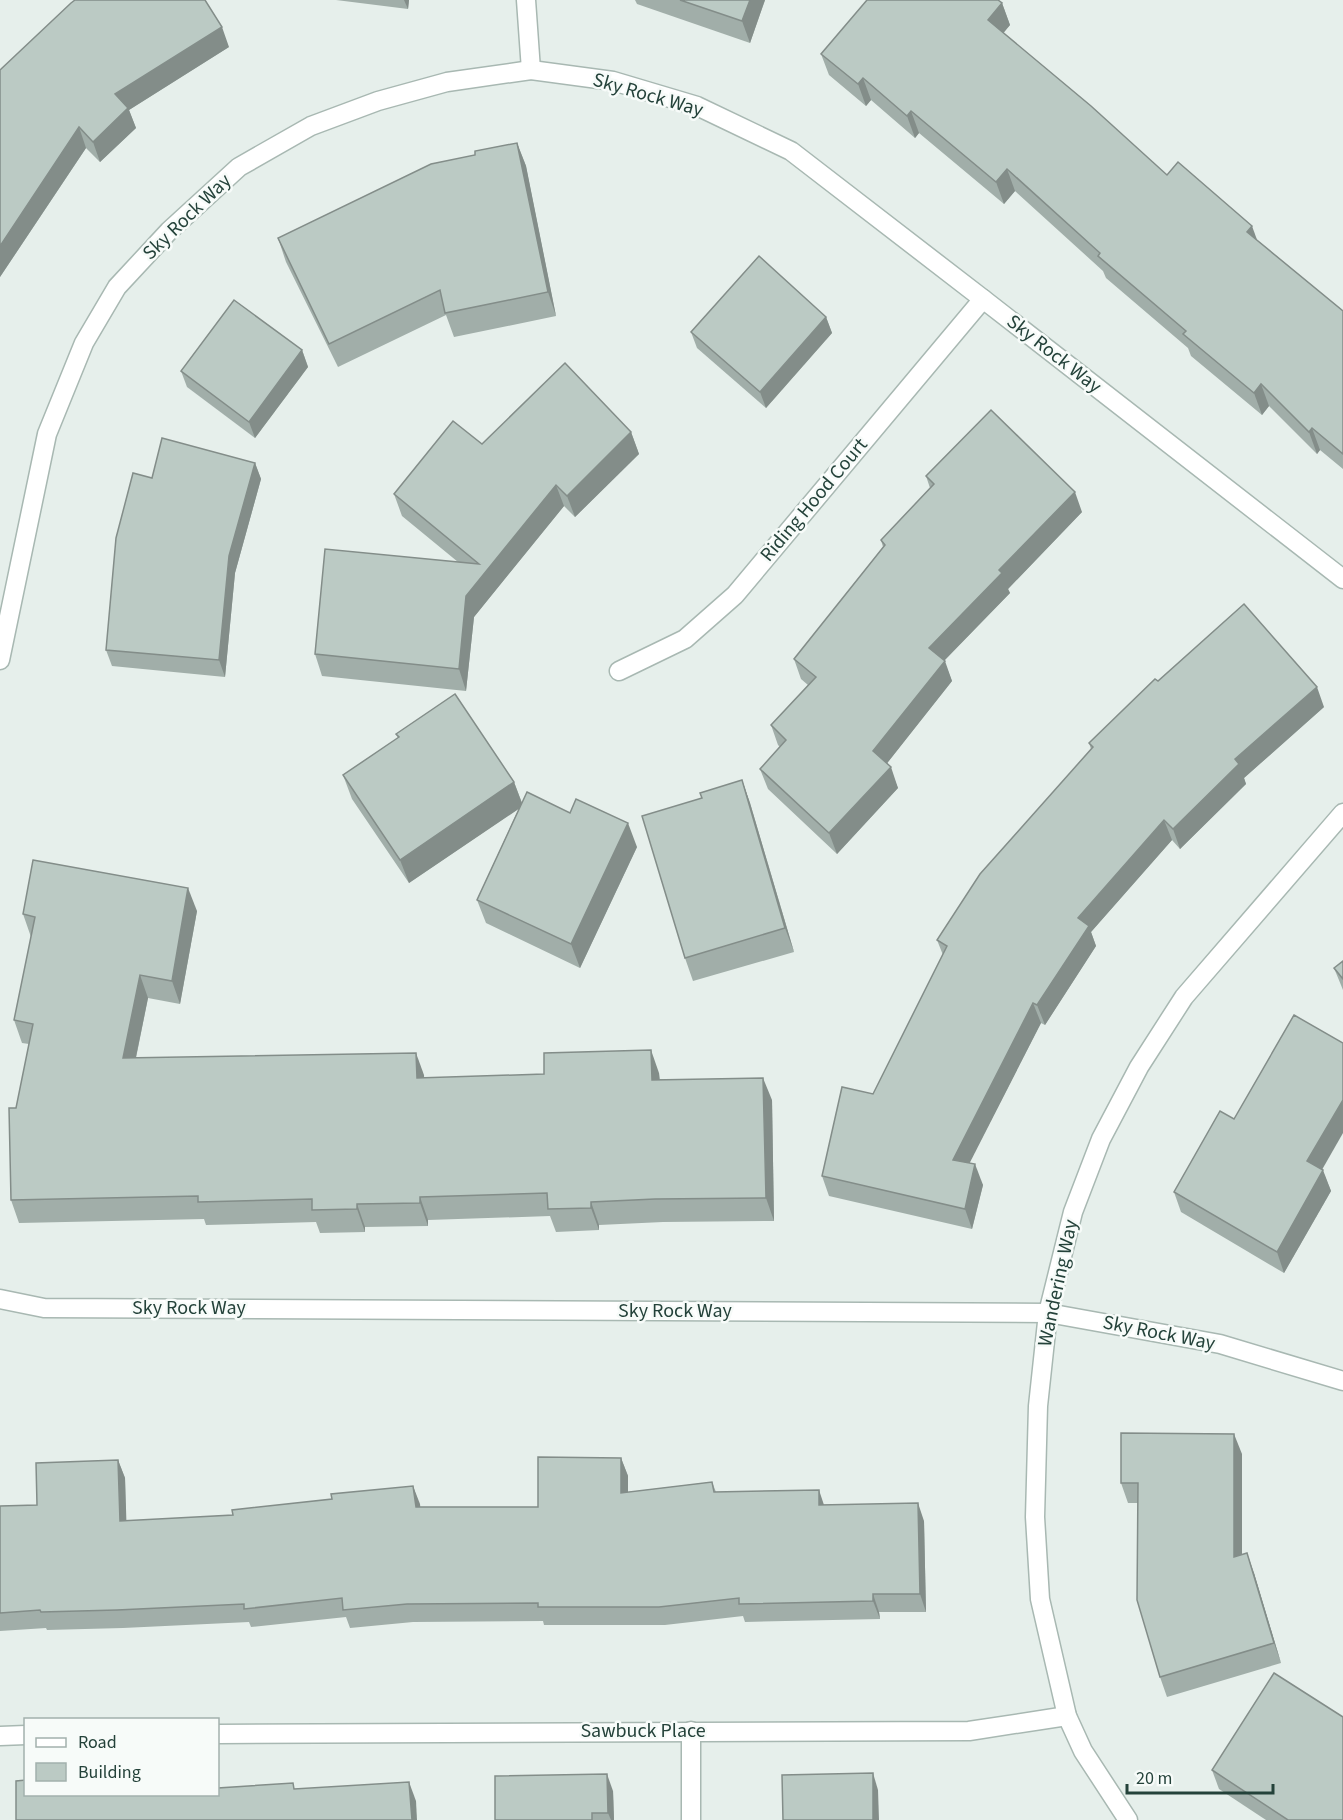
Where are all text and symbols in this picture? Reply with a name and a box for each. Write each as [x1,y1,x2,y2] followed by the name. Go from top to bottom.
[589,66,707,124] street label: Sky Rock Way
[136,167,238,267] street label: Sky Rock Way
[1001,308,1108,400] street label: Sky Rock Way
[754,432,874,568] street label: Riding Hood Court
[1031,1216,1085,1349] street label: Wandering Way
[132,1294,247,1322] street label: Sky Rock Way
[618,1297,733,1325] street label: Sky Rock Way
[1100,1308,1218,1358] street label: Sky Rock Way
[580,1717,706,1745] street label: Sawbuck Place
[24,1718,219,1796] legend
[78,1730,117,1755] text: Road
[1127,1757,1272,1795] scale bar
[78,1760,141,1785] text: Building
[1136,1766,1172,1791] text: 20 m

